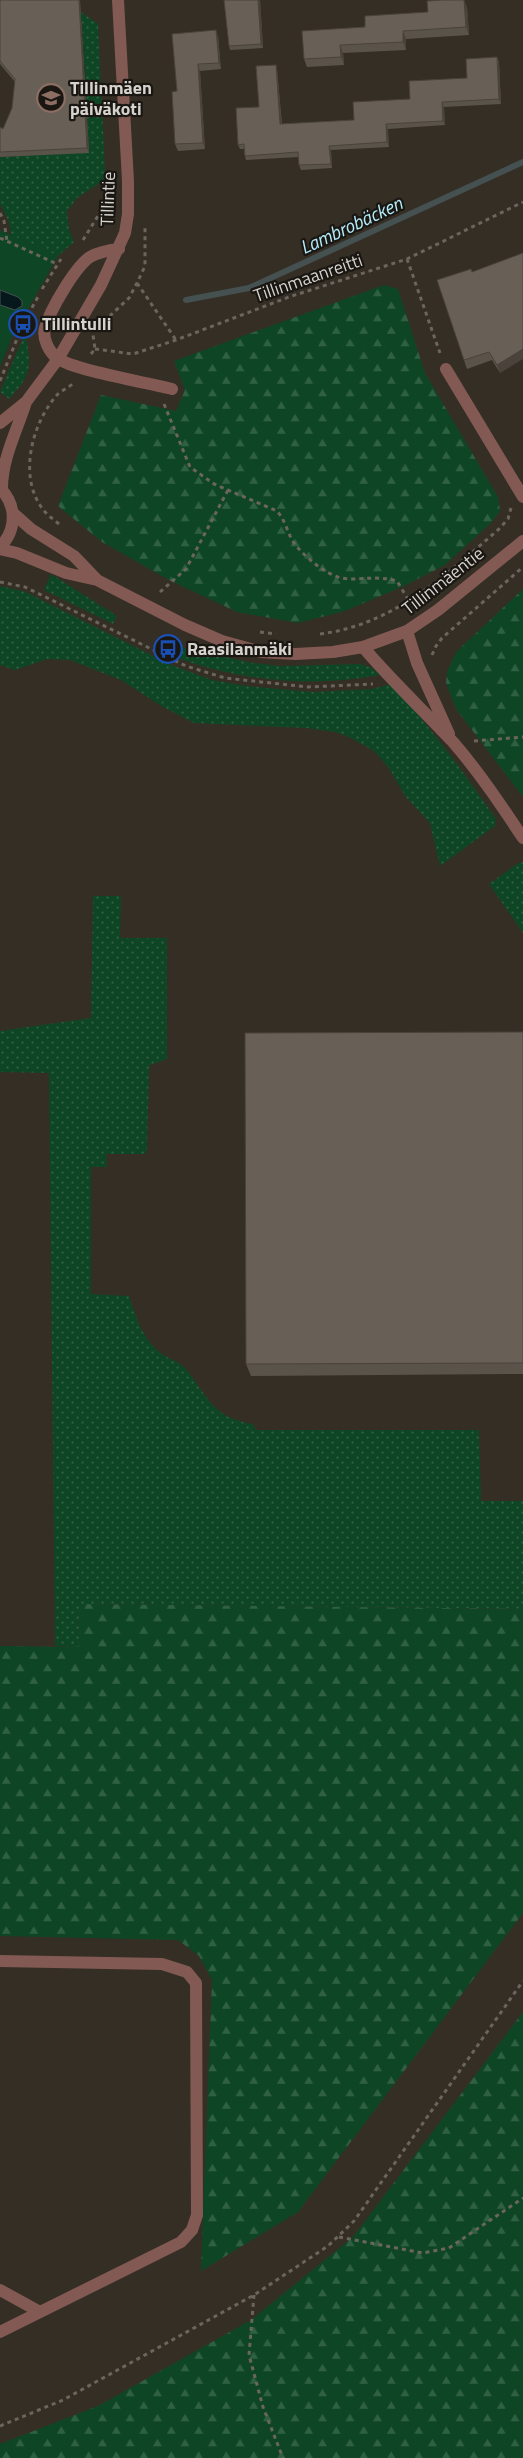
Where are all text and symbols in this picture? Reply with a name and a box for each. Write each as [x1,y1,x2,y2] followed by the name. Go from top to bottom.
[70,74,152,122] place label: Tillinmäen päiväkoti
[36,83,66,113] school or university icon: Tillinmäen päiväkoti
[93,171,122,227] street label: Tillintie
[295,188,407,261] water label: Lambrobäcken
[250,246,366,309] street label: Tillinmaanreitti
[8,309,38,339] bus stop icon: Tillintulli
[42,310,111,337] place label: Tillintulli
[396,540,489,621] street label: Tillinmäentie
[153,634,183,664] bus stop icon: Raasilanmäki
[187,635,292,662] place label: Raasilanmäki

